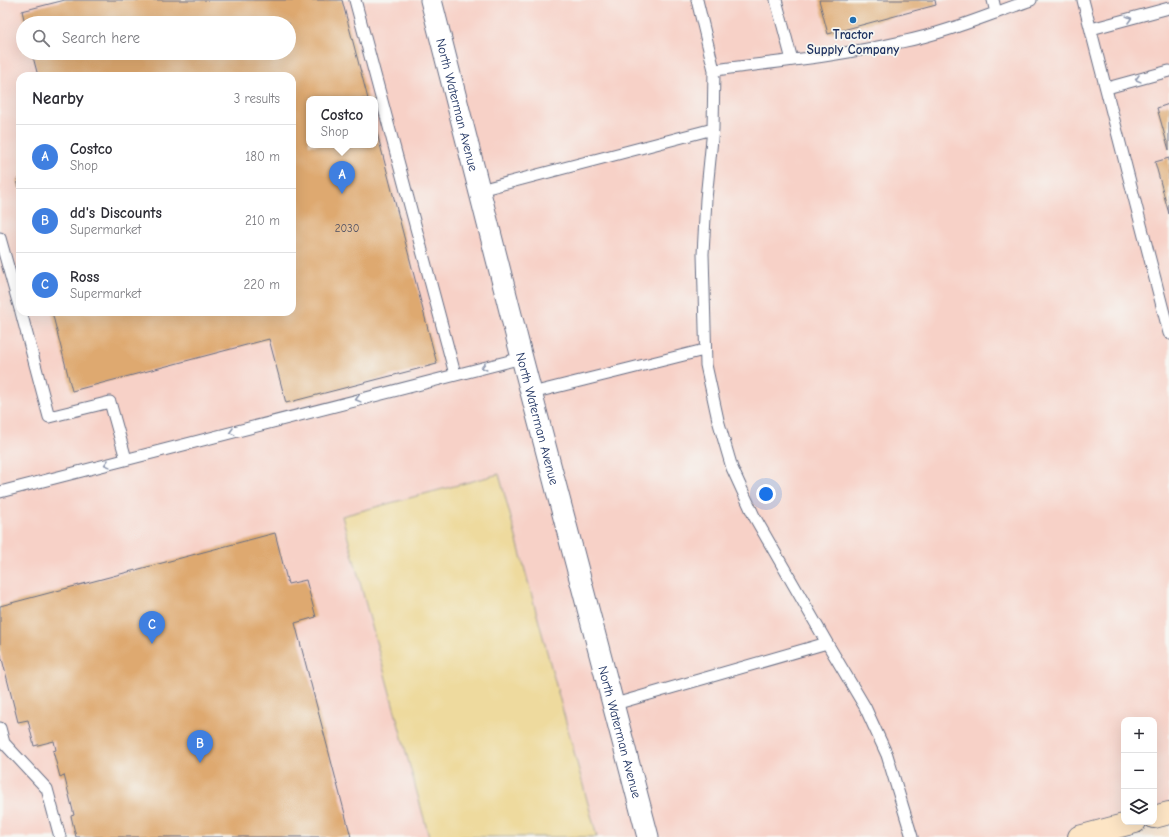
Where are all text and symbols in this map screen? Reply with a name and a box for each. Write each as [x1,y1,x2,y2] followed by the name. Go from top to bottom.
[848,15,858,25] marker: Tractor Supply Company
[1125,15,1132,23] one-way arrow
[16,16,296,60] search box
[30,27,52,49] icon: search
[807,27,899,57] place label: Tractor Supply Company
[62,29,140,47] text: Search here
[434,37,482,173] street label: North Waterman Avenue
[1135,75,1141,83] one-way arrow
[32,89,83,108] text: Nearby
[234,91,280,106] text: 3 results
[306,96,378,148] popup
[321,106,363,124] text: Costco
[321,124,349,139] text: Shop
[70,140,113,158] text: Costco
[41,149,49,164] text: A
[245,149,280,164] text: 180 m
[70,158,98,173] text: Shop
[329,161,355,194] pin: A
[70,204,162,222] text: dd's Discounts
[41,213,49,228] text: B
[245,213,280,228] text: 210 m
[70,222,141,237] text: Supermarket
[335,222,359,235] house number: 2030
[70,268,99,286] text: Ross
[41,277,49,292] text: C
[243,277,280,292] text: 220 m
[70,286,141,301] text: Supermarket
[513,351,563,487] street label: North Waterman Avenue
[481,362,488,371] one-way arrow
[355,394,362,403] one-way arrow
[229,427,236,436] one-way arrow
[103,460,110,468] one-way arrow
[756,484,776,504] your location
[139,611,165,644] pin: C
[596,664,645,800] street label: North Waterman Avenue
[1121,717,1157,825] map controls
[1121,717,1157,753] button: +
[187,730,213,763] pin: B
[1121,753,1157,789] button: −
[1121,789,1157,825] button: layers

